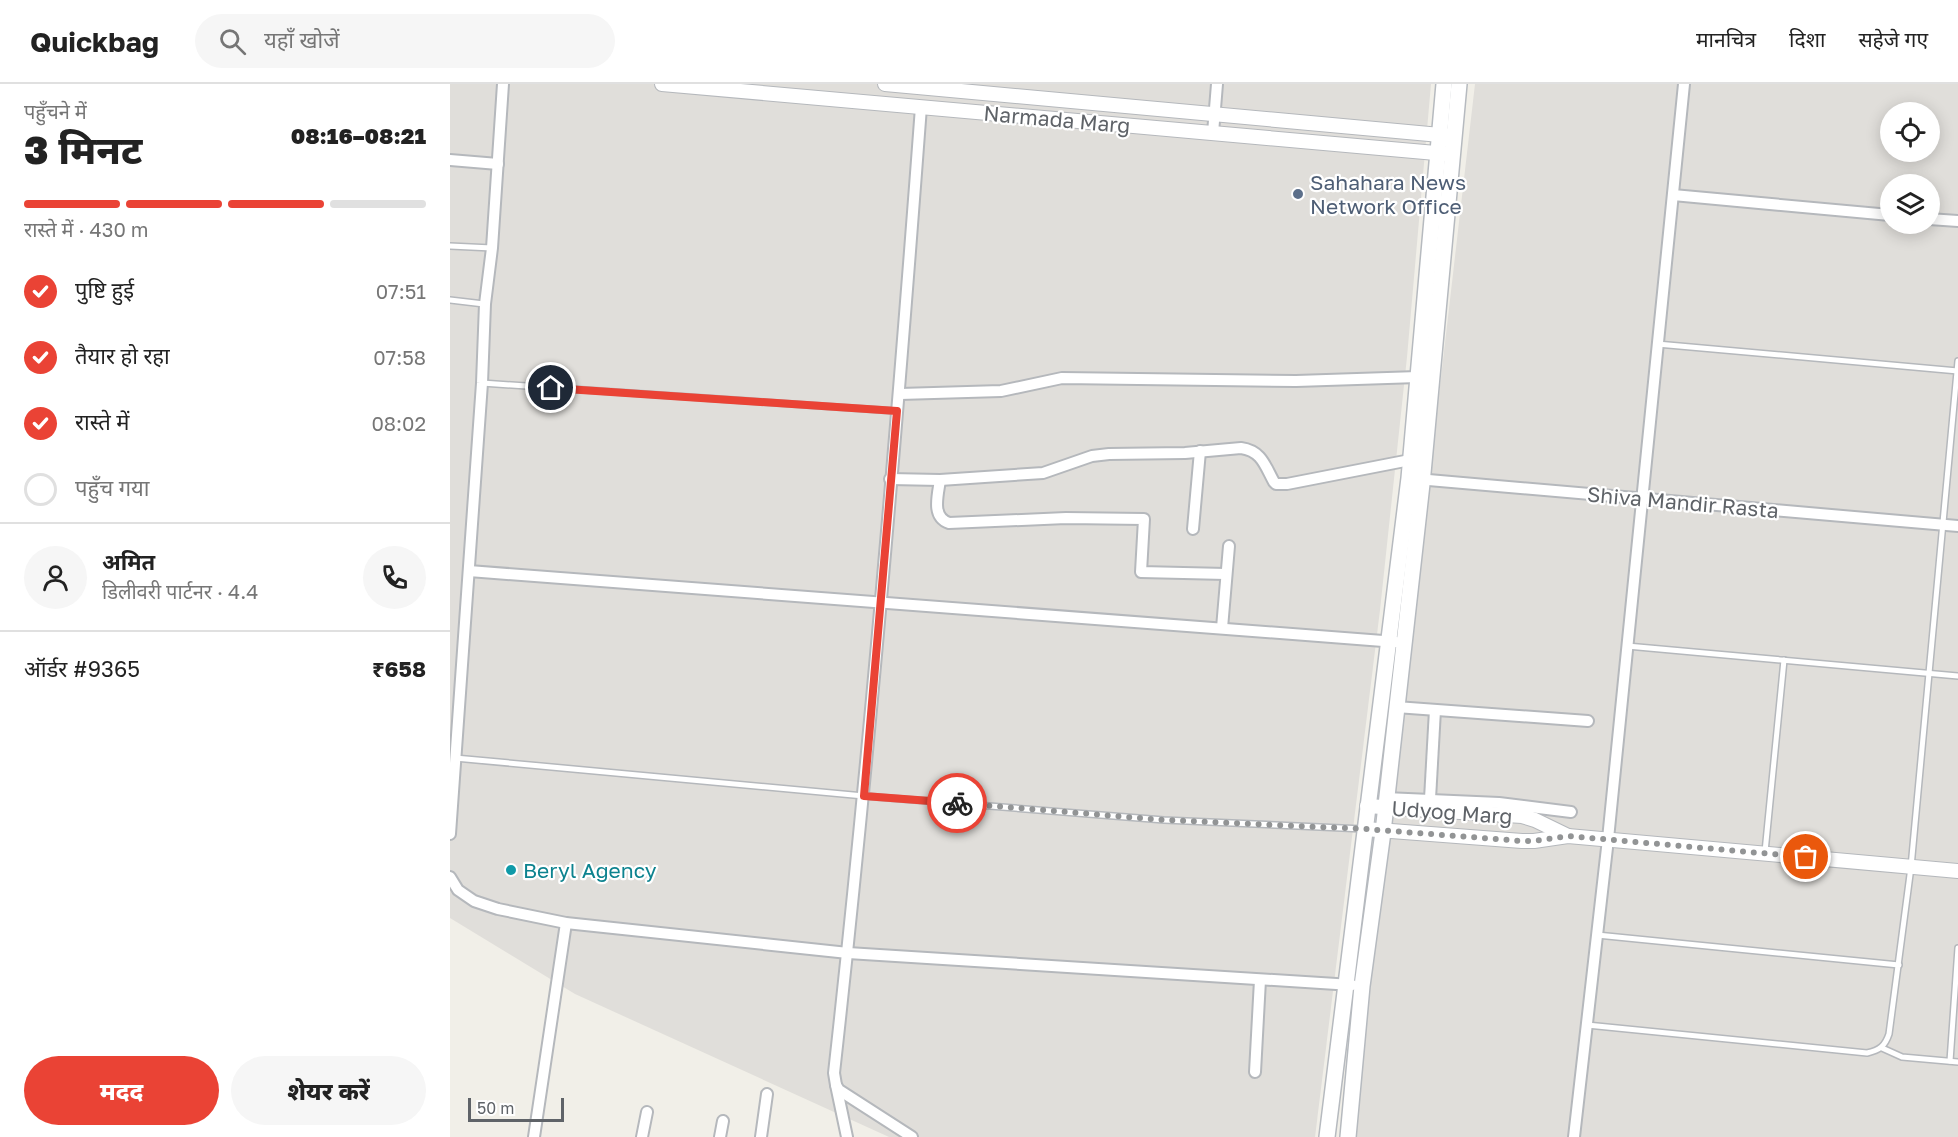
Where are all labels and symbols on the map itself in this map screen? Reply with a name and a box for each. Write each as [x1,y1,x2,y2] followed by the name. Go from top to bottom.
[982,100,1132,138] street label: Narmada Marg
[1310,169,1466,219] place label: Sahahara News Network Office
[1291,187,1305,201] marker: Sahahara News Network Office
[525,362,576,413] pin
[1586,481,1780,523] street label: Shiva Mandir Rasta
[927,773,987,833] courier
[1391,795,1513,829] street label: Udyog Marg
[1780,831,1831,882] pin
[523,857,657,883] place label: Beryl Agency
[504,863,518,877] marker: Beryl Agency
[468,1095,564,1122] scale bar

